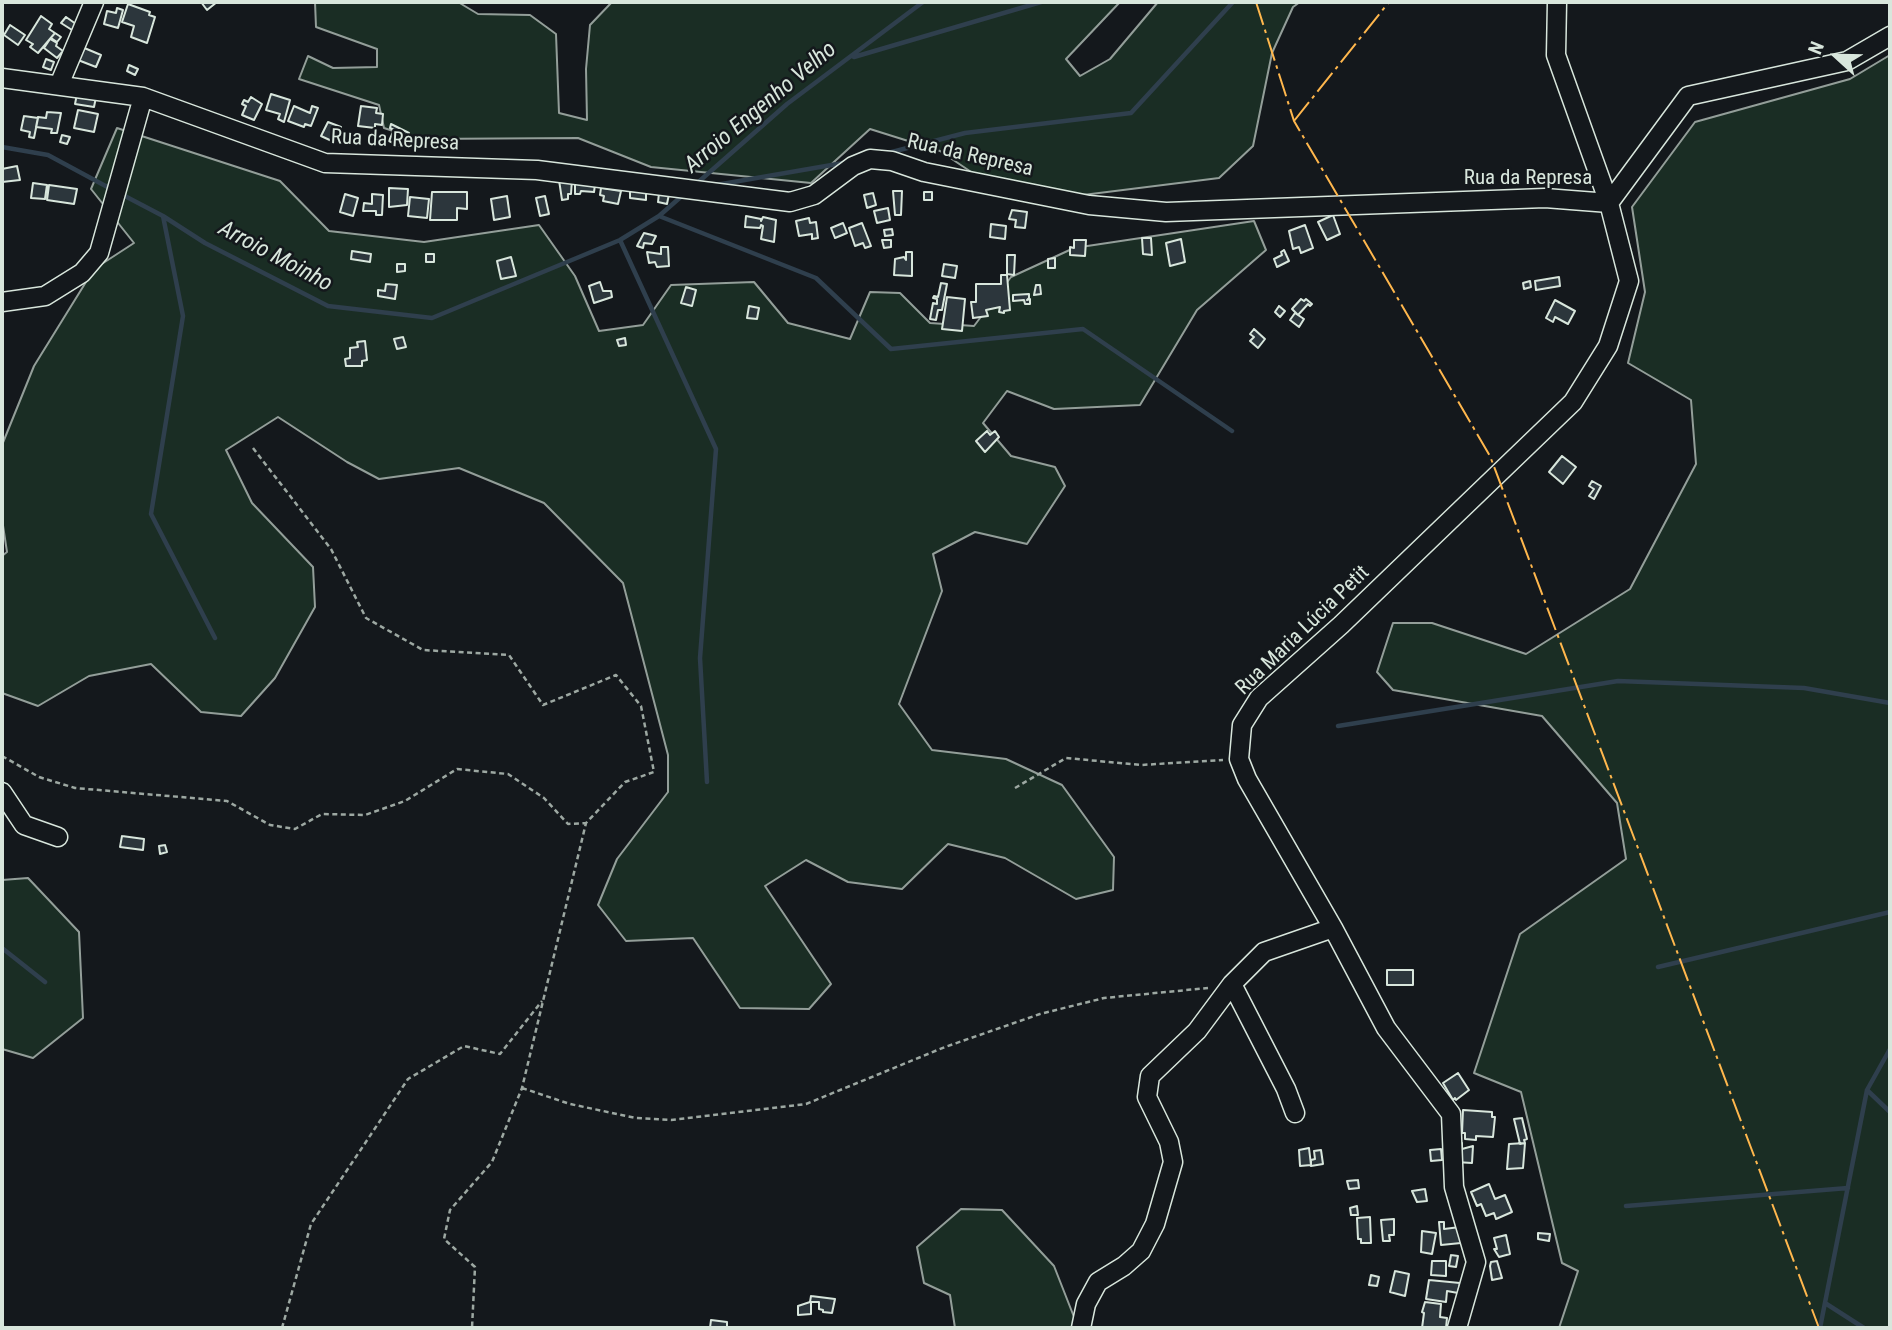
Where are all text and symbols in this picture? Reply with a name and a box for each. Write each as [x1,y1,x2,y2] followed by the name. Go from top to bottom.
[1801,21,1871,91] north arrow
[679,36,843,180] water label: Arroio Engenho Velho
[1803,38,1829,58] text: N
[330,125,460,157] street label: Rua da Represa
[905,129,1035,183] street label: Rua da Represa
[1464,166,1592,192] street label: Rua da Represa
[213,215,337,299] water label: Arroio Moinho
[1231,561,1375,701] street label: Rua Maria Lúcia Petit

